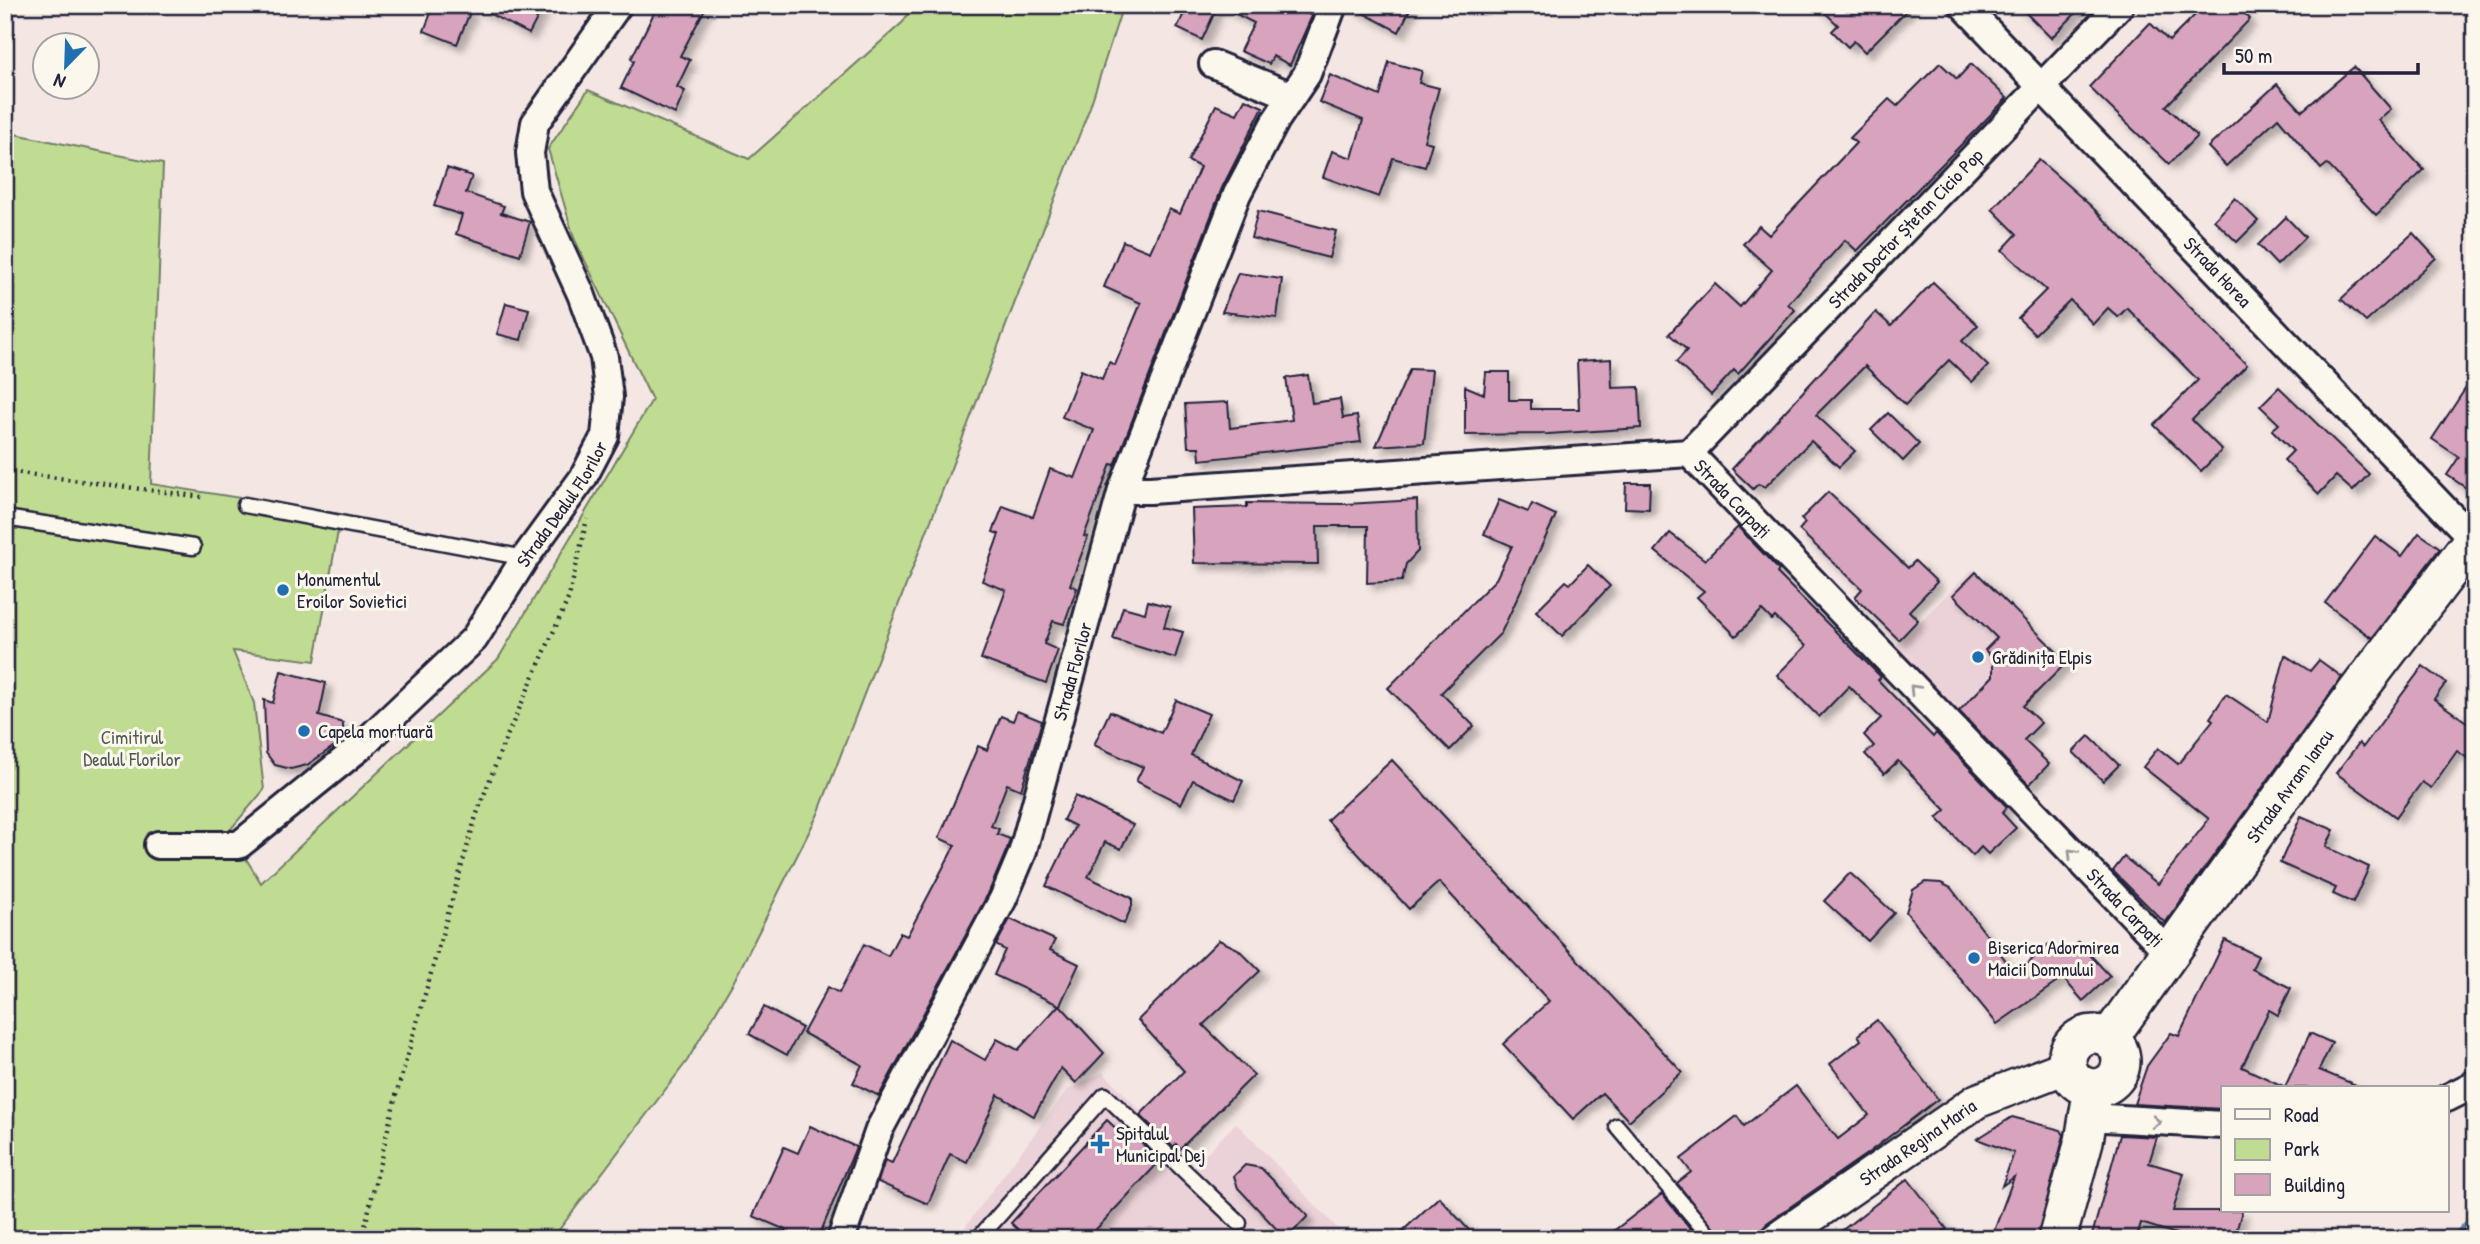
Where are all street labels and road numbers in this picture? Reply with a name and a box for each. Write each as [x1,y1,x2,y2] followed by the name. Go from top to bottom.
[1822,142,1988,314] street label: Strada Doctor Ștefan Cicio Pop
[2178,231,2258,313] street label: Strada Horea
[510,436,613,572] street label: Strada Dealul Florilor
[1688,453,1777,544] street label: Strada Carpați
[1046,619,1098,723] street label: Strada Florilor
[2240,724,2339,848] street label: Strada Avram Iancu
[2081,862,2170,953] street label: Strada Carpați
[1854,1092,1982,1192] street label: Strada Regina Maria

